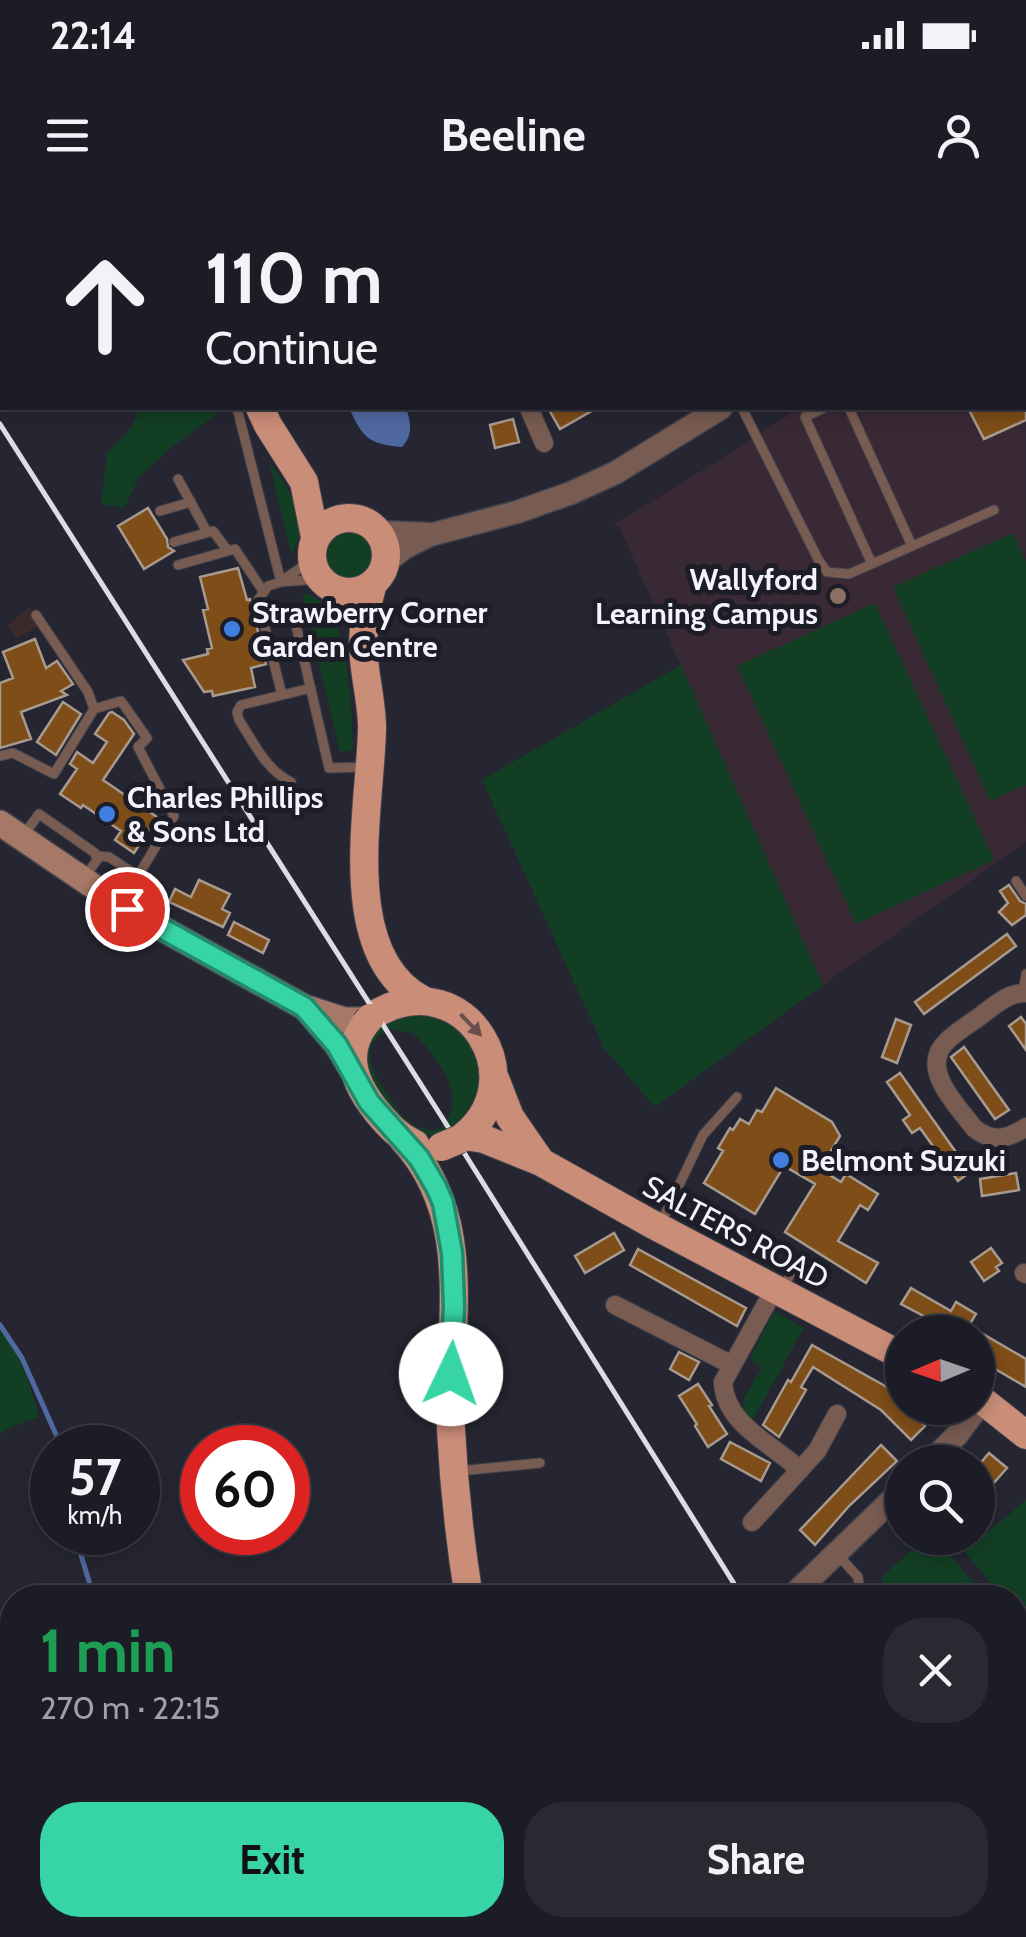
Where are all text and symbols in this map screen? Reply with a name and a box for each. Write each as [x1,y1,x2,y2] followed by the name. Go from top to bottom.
[50,12,136,59] text: 22:14
[40,108,95,163] icon: menu
[440,108,586,162] text: Beeline
[931,108,986,163] icon: person
[205,235,383,321] text: 110 m
[40,240,170,370] icon: ahead
[205,321,378,375] text: Continue
[595,561,818,632] place label: Wallyford Learning Campus
[827,585,849,607] marker: Wallyford Learning Campus
[252,594,488,665] place label: Strawberry Corner Garden Centre
[221,618,243,640] marker: Strawberry Corner Garden Centre
[127,779,324,850] place label: Charles Phillips & Sons Ltd
[96,803,118,825] marker: Charles Phillips & Sons Ltd
[85,867,170,952] pin
[100,882,155,937] icon: arrive
[459,1013,482,1037] one-way arrow
[801,1142,1006,1179] place label: Belmont Suzuki
[770,1149,792,1171] marker: Belmont Suzuki
[637,1168,835,1296] street label: SALTERS ROAD
[885,1315,995,1425] north arrow
[885,1315,995,1555] map controls
[399,1322,503,1426] position arrow
[180,1425,310,1555] speed limit sign: 60
[885,1445,995,1555] button: search
[69,1447,121,1508] text: 57
[68,1500,122,1530] text: km/h
[40,1614,175,1687] text: 1 min
[883,1618,988,1723] button: close
[40,1688,220,1727] text: 270 m · 22:15
[40,1802,504,1917] button: Exit
[524,1802,988,1917] button: Share

